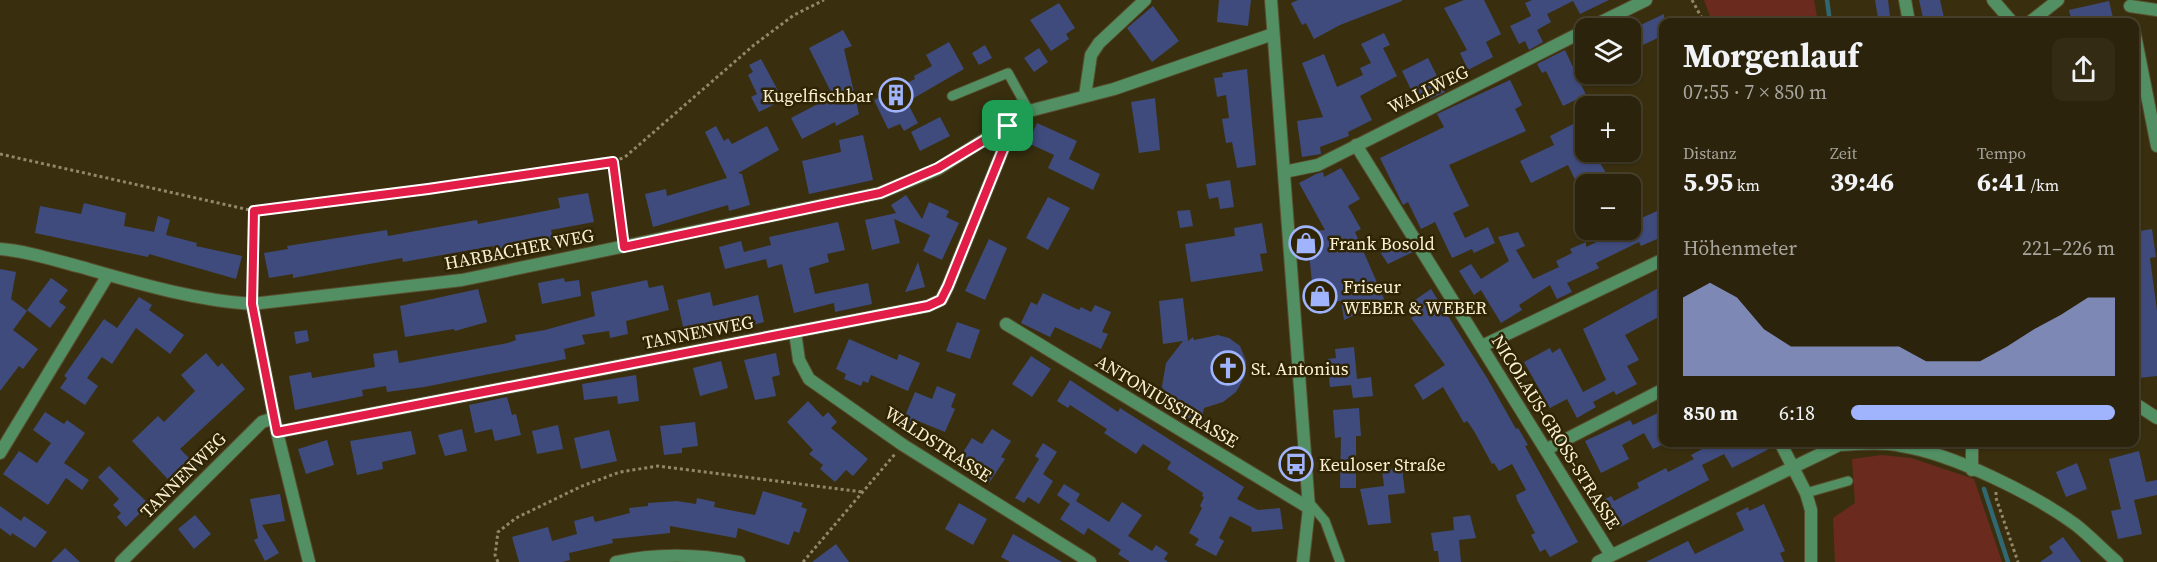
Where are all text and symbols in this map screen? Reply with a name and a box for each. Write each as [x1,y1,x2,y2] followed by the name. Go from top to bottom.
[1575,18,1641,240] map controls
[1575,18,1641,84] button: layers
[1683,33,1859,78] text: Morgenlauf
[2052,38,2115,101] button: share
[1383,59,1473,119] street label: WALLWEG
[878,77,914,113] building icon: Kugelfischbar
[1683,78,1827,106] text: 07:55 · 7 × 850 m
[762,83,873,108] place label: Kugelfischbar
[1575,96,1641,162] button: +
[982,100,1033,151] pin
[991,109,1024,142] icon: arrive
[1683,142,1736,164] text: Distanz
[1830,142,1857,164] text: Zeit
[1977,142,2026,164] text: Tempo
[1683,164,1733,200] text: 5.95
[1830,164,1894,200] text: 39:46
[1977,164,2027,200] text: 6:41
[1575,174,1641,240] button: −
[1733,174,1760,196] text: km
[2027,174,2059,196] text: /km
[442,222,596,276] street label: HARBACHER WEG
[1288,225,1324,261] shop icon: Frank Bosold
[1329,231,1435,256] place label: Frank Bosold
[1683,234,1797,262] text: Höhenmeter
[2022,234,2115,262] text: 221–226 m
[1343,274,1487,320] place label: Friseur WEBER & WEBER
[1302,278,1338,314] shop icon: Friseur WEBER & WEBER
[641,309,755,355] street label: TANNENWEG
[1486,330,1626,534] street label: NICOLAUS-GROSS-STRASSE
[1091,349,1243,454] street label: ANTONIUSSTRASSE
[1210,350,1246,386] church icon: St. Antonius
[1251,356,1349,381] place label: St. Antonius
[1683,399,1738,427] text: 850 m
[1779,399,1815,427] text: 6:18
[880,400,996,488] street label: WALDSTRASSE
[134,426,232,524] street label: TANNENWEG
[1278,446,1314,482] bus stop icon: Keuloser Straße
[1319,452,1446,477] place label: Keuloser Straße

